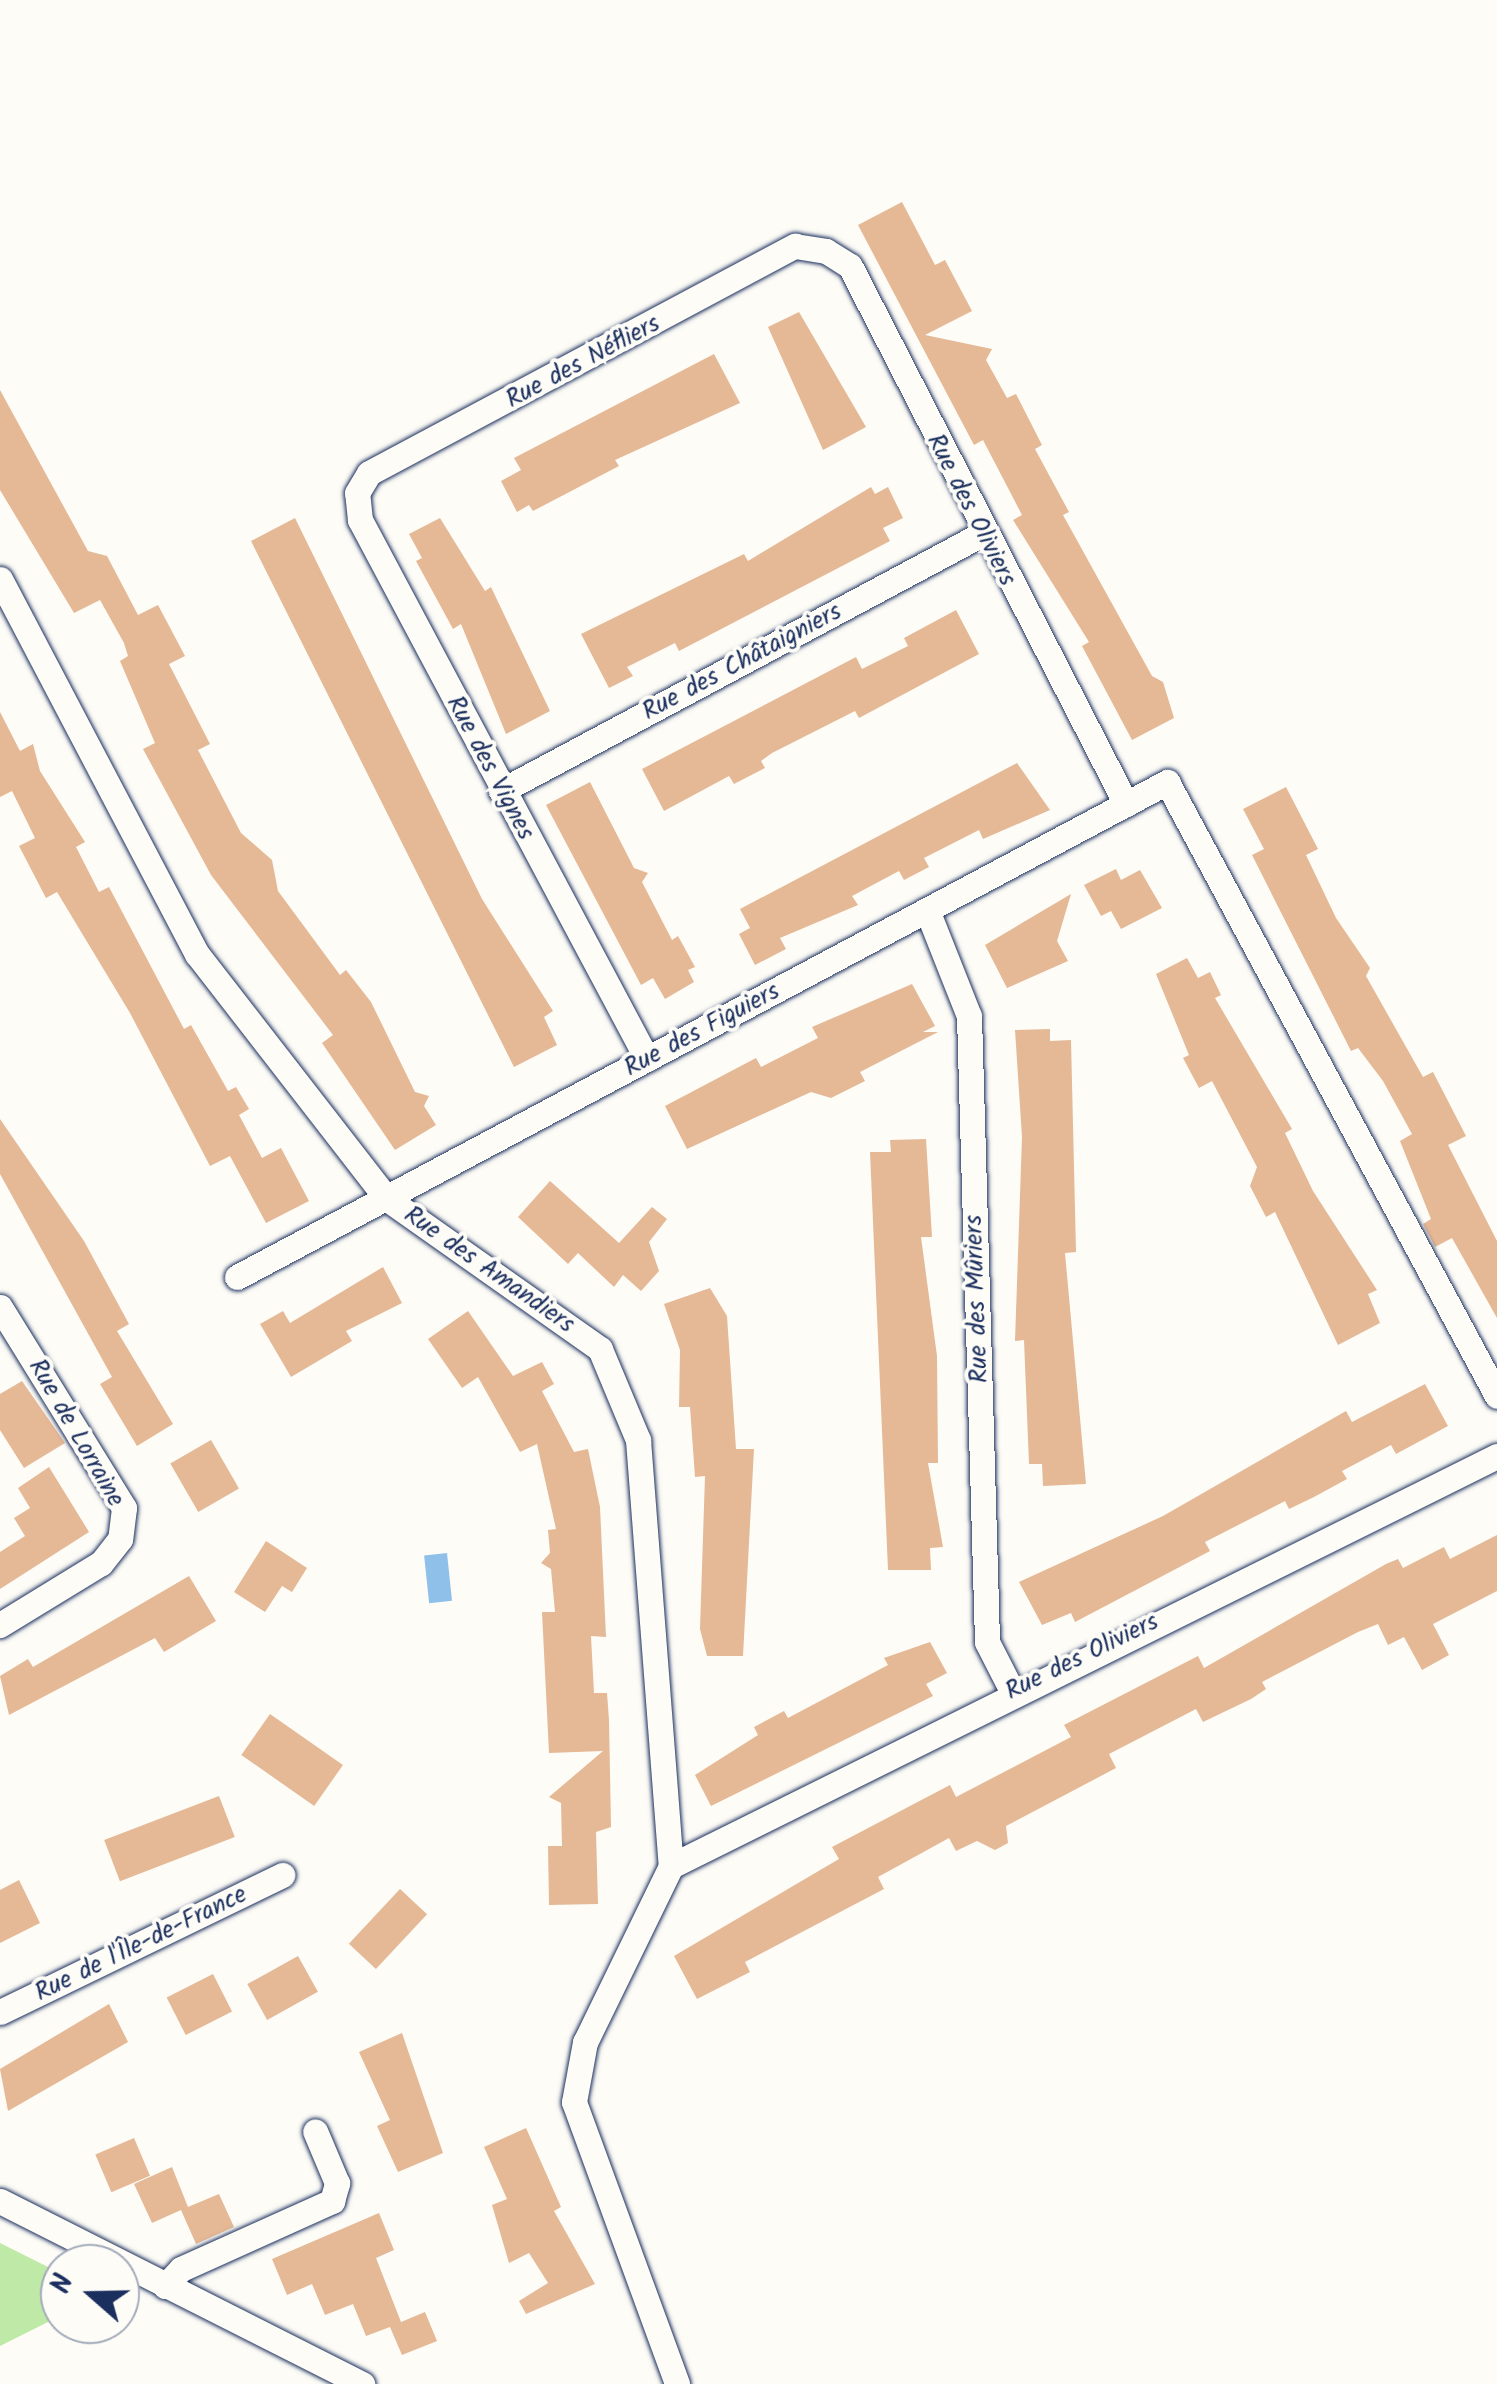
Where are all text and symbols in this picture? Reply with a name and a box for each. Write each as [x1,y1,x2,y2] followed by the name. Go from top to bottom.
[501,309,665,415] street label: Rue des Néfliers
[920,429,1022,591] street label: Rue des Oliviers
[637,597,847,727] street label: Rue des Châtaigniers
[440,691,540,845] street label: Rue des Vignes
[619,977,785,1083] street label: Rue des Figuiers
[398,1200,580,1340] street label: Rue des Amandiers
[959,1214,995,1384] street label: Rue des Mûriers
[22,1354,130,1512] street label: Rue de Lorraine
[1001,1607,1163,1707] street label: Rue des Oliviers
[30,1880,252,2008] street label: Rue de l'Île-de-France
[40,2244,140,2344] north arrow
[39,2268,87,2300] text: N

